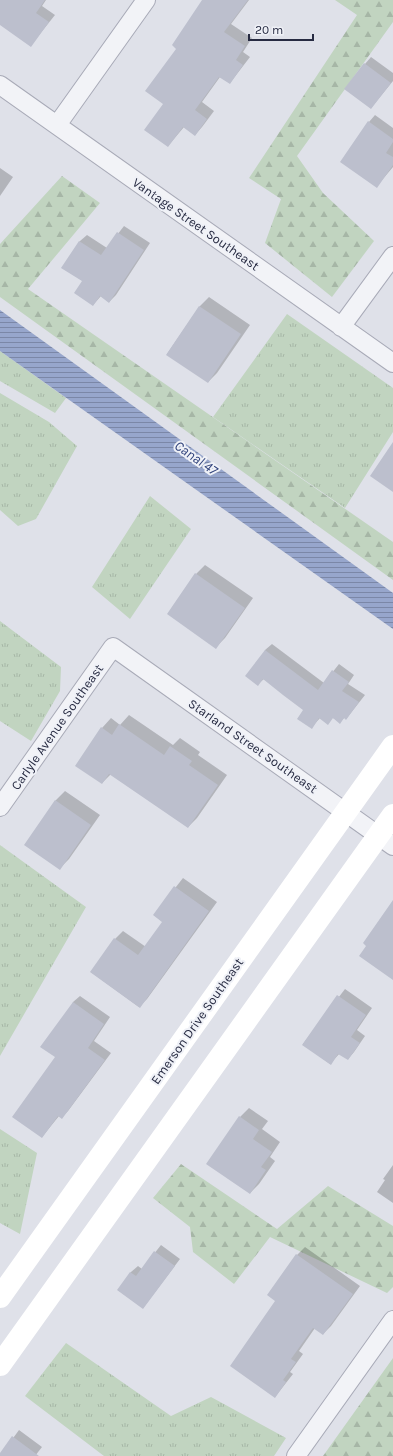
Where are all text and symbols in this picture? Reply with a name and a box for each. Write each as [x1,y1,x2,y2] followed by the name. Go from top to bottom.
[249,16,313,42] scale bar
[255,23,283,37] text: 20 m
[130,175,262,273] street label: Vantage Street Southeast
[171,437,222,480] water label: Canal 47
[8,661,106,793] street label: Carlyle Avenue Southeast
[186,696,320,796] street label: Starland Street Southeast
[148,955,246,1087] street label: Emerson Drive Southeast

